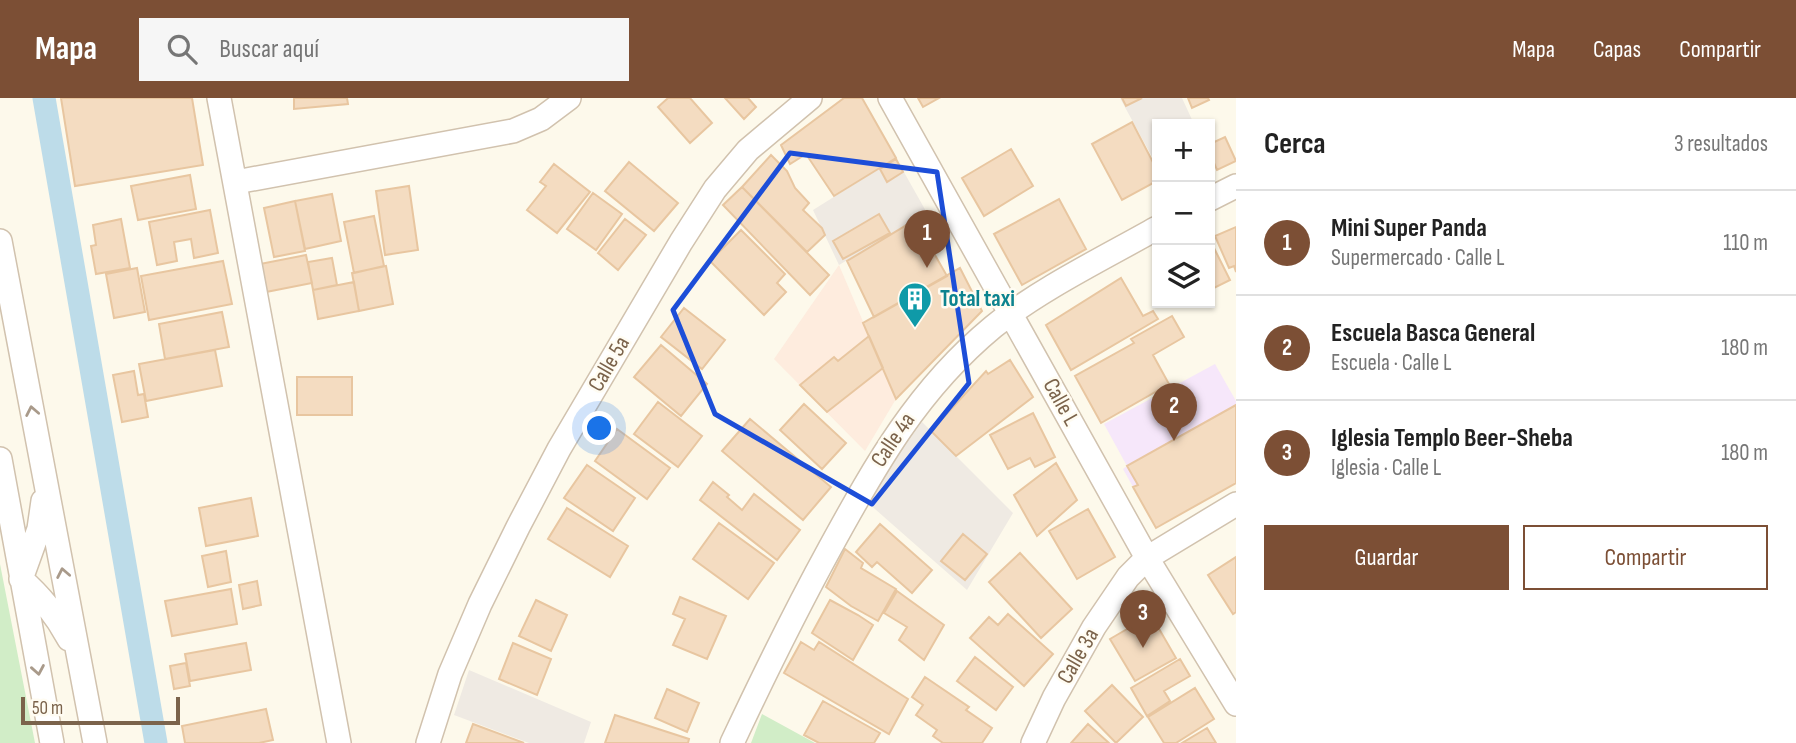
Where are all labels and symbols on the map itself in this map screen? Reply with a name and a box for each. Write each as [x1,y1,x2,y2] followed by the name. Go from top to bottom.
[904,210,950,268] pin: 1
[896,280,934,329] building icon: Total taxi
[940,285,1015,313] place label: Total taxi
[582,331,636,397] street label: Calle 5a
[1037,374,1086,431] street label: Calle L
[1151,383,1197,441] pin: 2
[25,405,40,417] one-way arrow
[865,407,921,473] street label: Calle 4a
[582,411,616,445] your location
[56,568,71,580] one-way arrow
[1120,590,1166,648] pin: 3
[1051,623,1105,689] street label: Calle 3a
[30,664,45,676] one-way arrow
[21,694,180,726] scale bar

